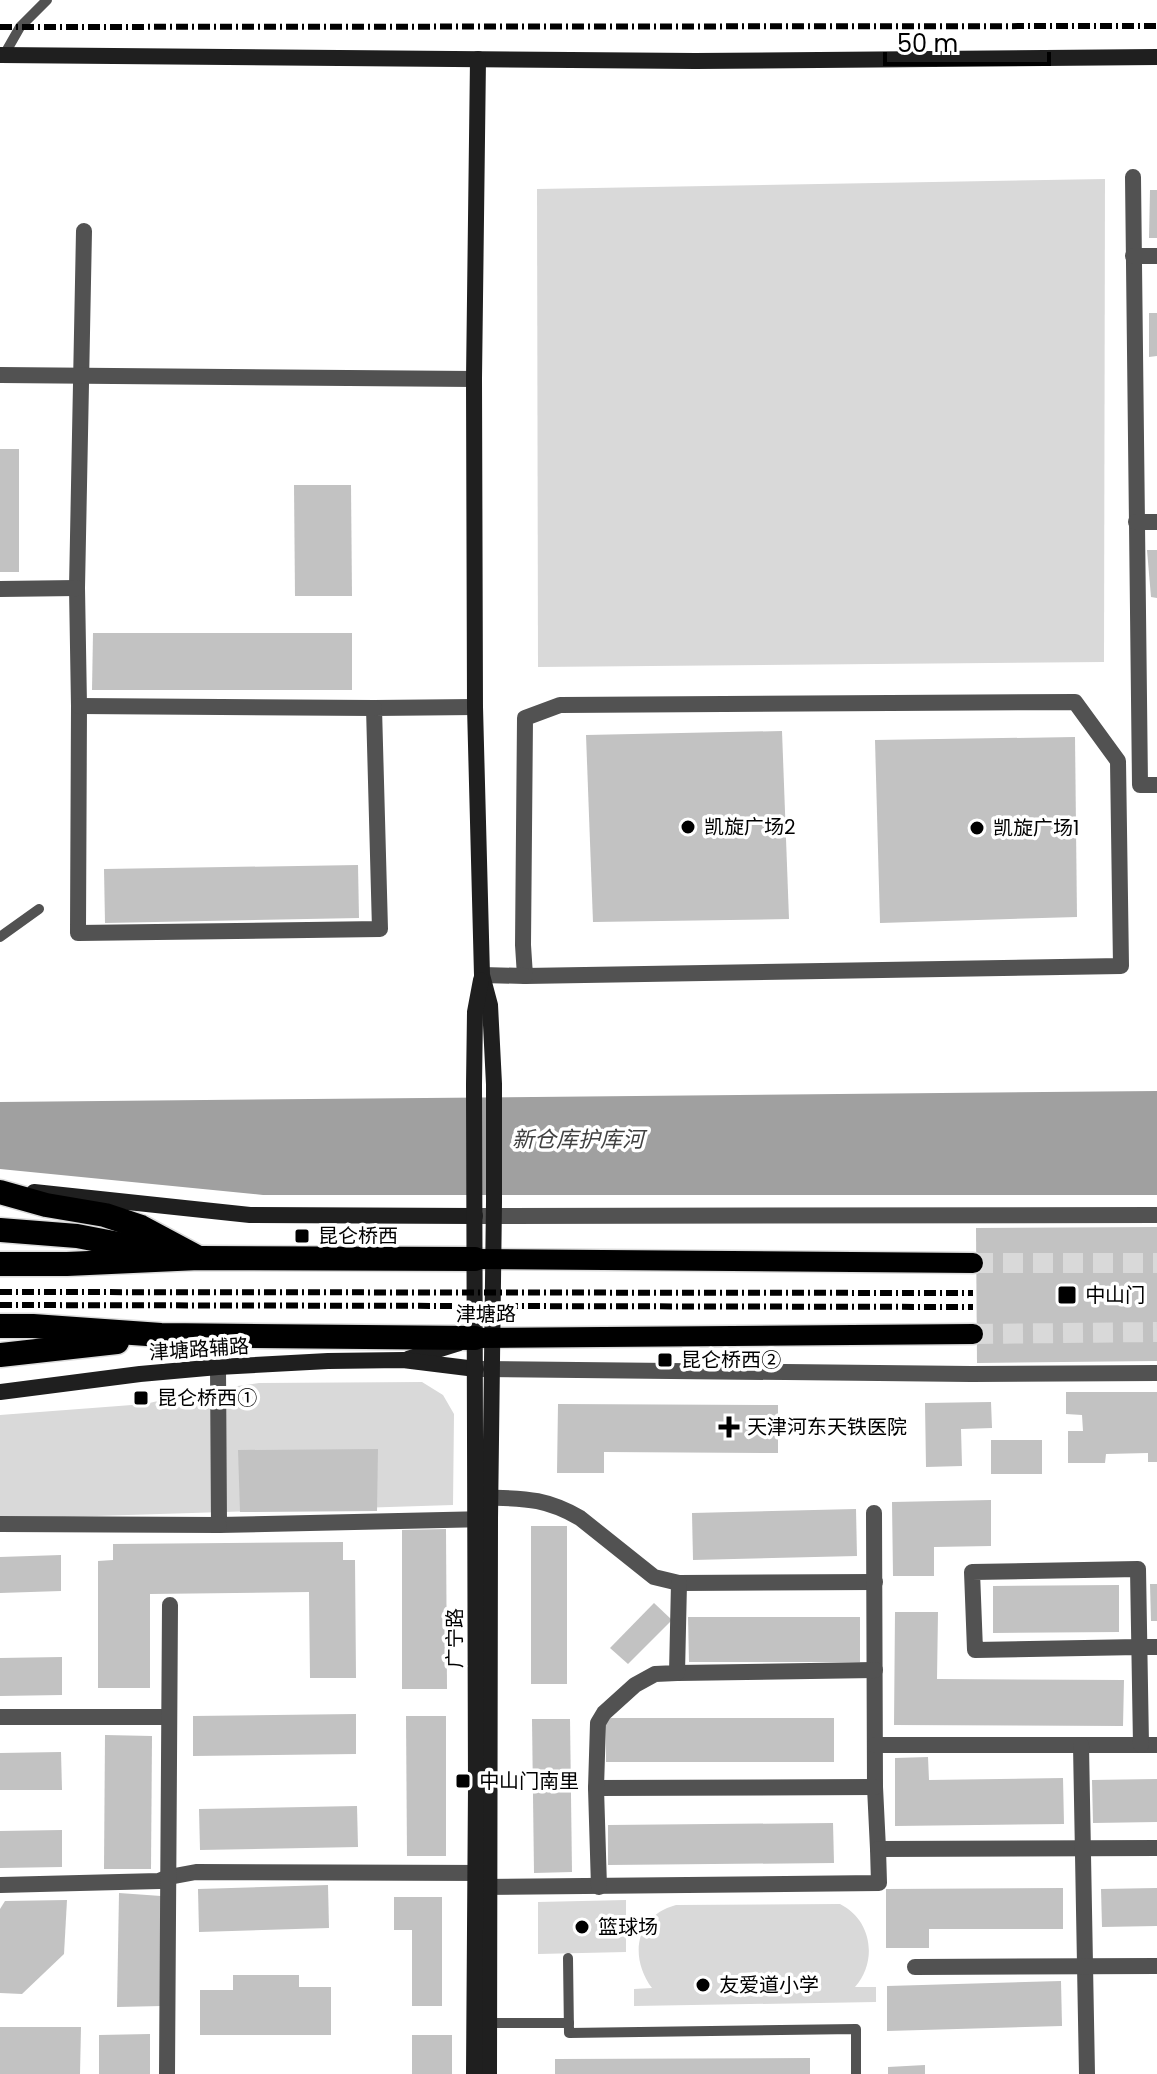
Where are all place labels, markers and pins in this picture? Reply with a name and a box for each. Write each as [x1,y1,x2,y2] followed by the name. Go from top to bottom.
[704,813,796,841] place label: 凯旋广场2
[993,814,1079,842] place label: 凯旋广场1
[679,818,697,836] marker: 凯旋广场2
[968,819,986,837] marker: 凯旋广场1
[318,1222,398,1250] place label: 昆仑桥西
[293,1227,311,1245] marker: 昆仑桥西
[1085,1281,1145,1309] place label: 中山门
[1056,1284,1078,1306] marker: 中山门
[681,1346,781,1374] place label: 昆仑桥西②
[656,1351,674,1369] marker: 昆仑桥西②
[157,1384,257,1412] place label: 昆仑桥西①
[132,1389,150,1407] marker: 昆仑桥西①
[747,1413,907,1441] place label: 天津河东天铁医院
[718,1416,740,1438] marker: 天津河东天铁医院
[479,1767,579,1795] place label: 中山门南里
[454,1772,472,1790] marker: 中山门南里
[598,1913,658,1941] place label: 篮球场
[573,1918,591,1936] marker: 篮球场
[719,1971,819,1999] place label: 友爱道小学
[694,1976,712,1994] marker: 友爱道小学

